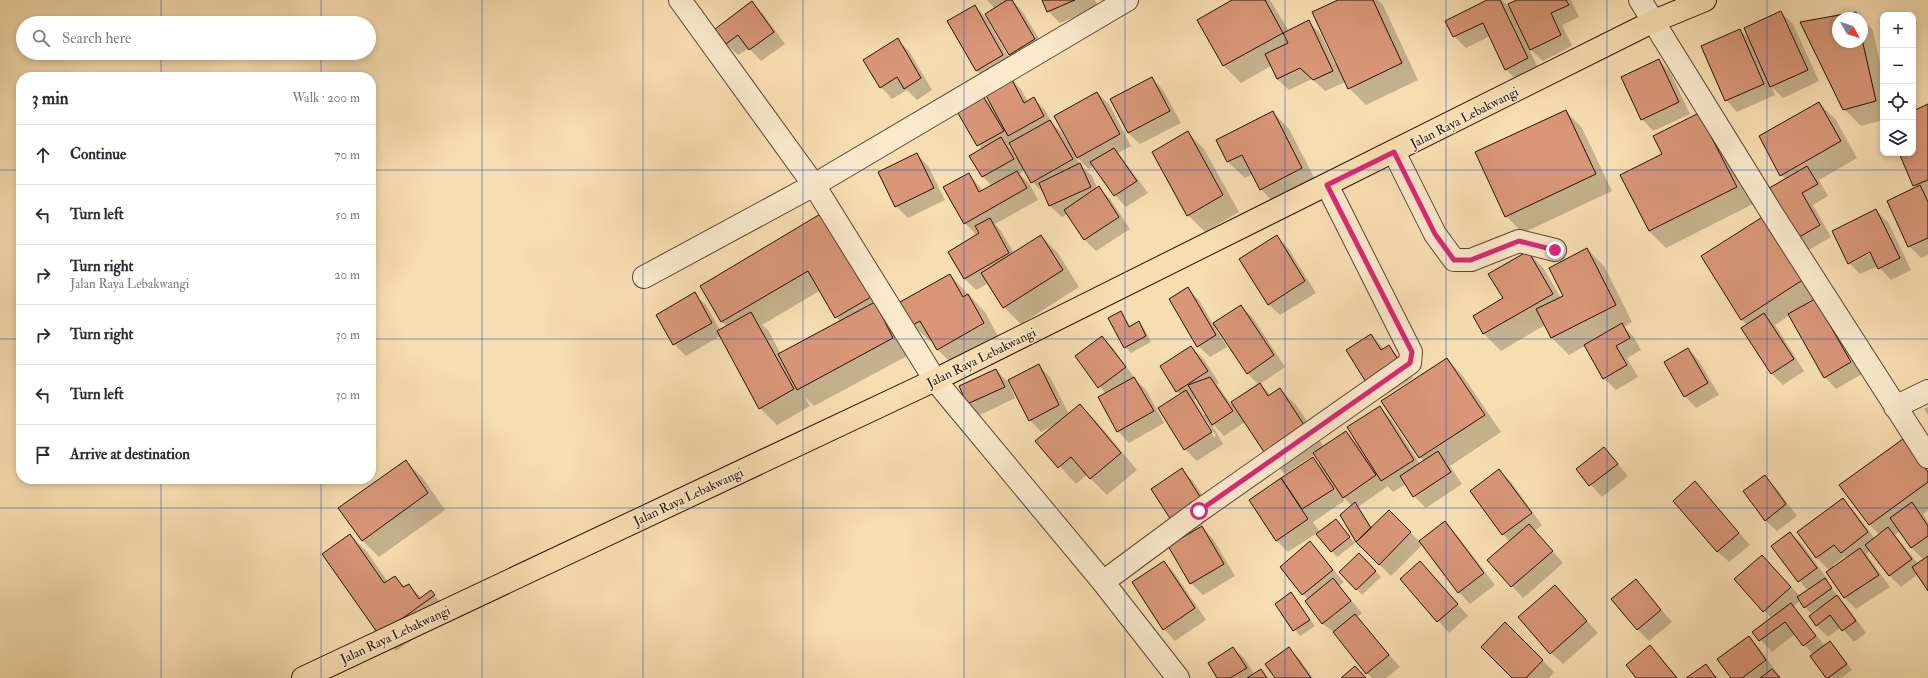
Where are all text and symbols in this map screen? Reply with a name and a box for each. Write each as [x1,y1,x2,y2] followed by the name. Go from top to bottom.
[1832,12,1868,48] north arrow
[1880,12,1916,156] map controls
[1880,12,1916,48] button: +
[16,16,376,60] search box
[30,27,52,49] icon: search
[62,29,131,48] text: Search here
[1880,48,1916,84] button: −
[1407,83,1522,153] street label: Jalan Raya Lebakwangi
[1880,84,1916,120] button: locate
[32,88,69,109] text: 3 min
[292,90,360,106] text: Walk · 200 m
[1880,120,1916,156] button: layers
[32,144,54,166] icon: ahead
[70,145,126,164] text: Continue
[335,147,360,163] text: 70 m
[32,204,54,226] icon: left
[70,205,124,224] text: Turn left
[335,207,360,223] text: 50 m
[1546,241,1564,259] route end
[70,257,133,276] text: Turn right
[32,264,54,286] icon: right
[334,267,360,283] text: 20 m
[70,276,189,292] text: Jalan Raya Lebakwangi
[32,324,54,346] icon: right
[923,324,1039,393] street label: Jalan Raya Lebakwangi
[70,325,133,344] text: Turn right
[336,327,360,343] text: 30 m
[32,384,54,406] icon: left
[70,385,124,404] text: Turn left
[336,387,360,403] text: 30 m
[32,444,54,466] icon: arrive
[70,445,190,464] text: Arrive at destination
[630,464,747,531] street label: Jalan Raya Lebakwangi
[1190,502,1208,520] route start
[337,602,454,669] street label: Jalan Raya Lebakwangi

